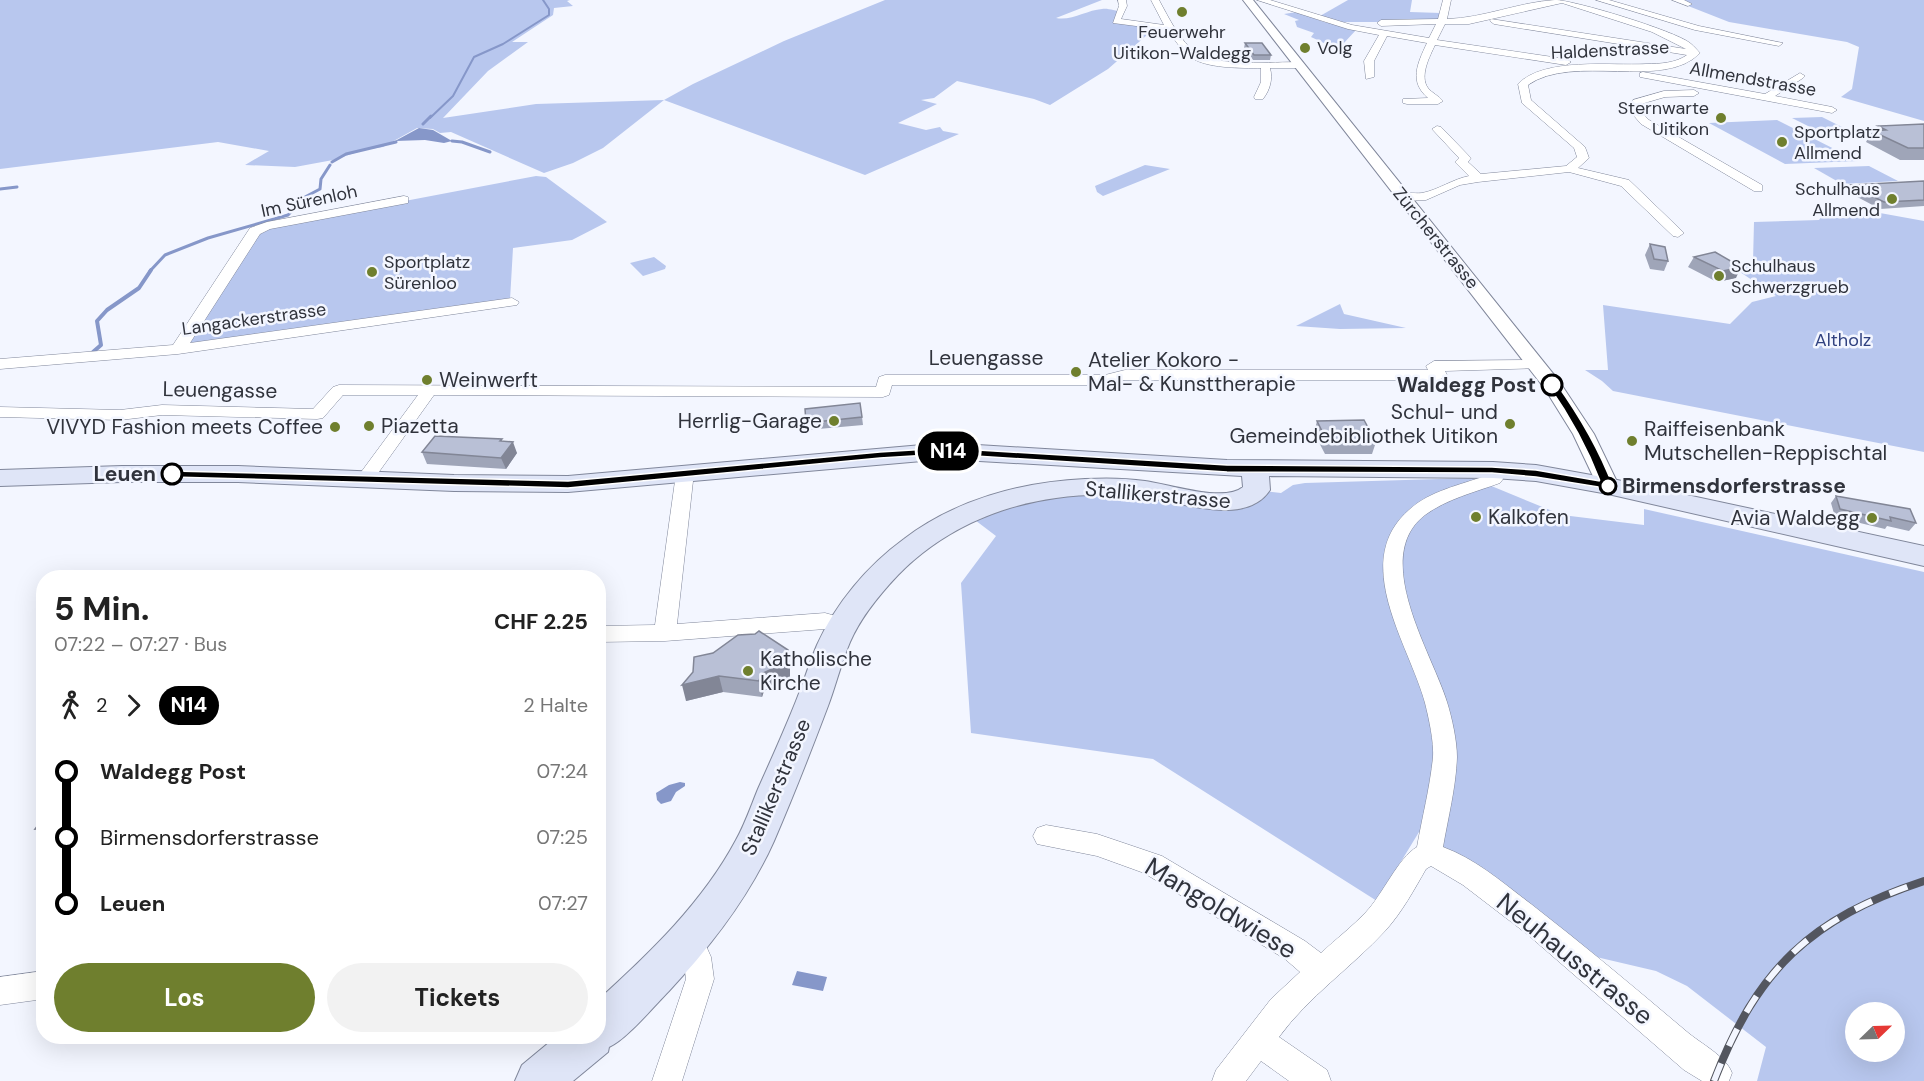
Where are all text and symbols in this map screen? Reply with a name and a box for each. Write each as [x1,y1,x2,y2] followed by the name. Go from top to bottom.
[1175,5,1189,19] marker: Feuerwehr Uitikon-Waldegg
[1113,20,1251,65] place label: Feuerwehr Uitikon-Waldegg
[1550,35,1670,65] street label: Haldenstrasse
[1317,36,1353,60] place label: Volg
[1298,41,1312,55] marker: Volg
[1688,56,1818,102] street label: Allmendstrasse
[1618,96,1709,141] place label: Sternwarte Uitikon
[1714,111,1728,125] marker: Sternwarte Uitikon
[1794,120,1880,165] place label: Sportplatz Allmend
[1775,135,1789,149] marker: Sportplatz Allmend
[1795,177,1880,222] place label: Schulhaus Allmend
[259,179,359,223] street label: Im Sürenloh
[1388,182,1484,294] street label: Zürcherstrasse
[1885,192,1899,206] marker: Schulhaus Allmend
[384,250,470,295] place label: Sportplatz Sürenloo
[1731,254,1849,299] place label: Schulhaus Schwerzgrueb
[365,265,379,279] marker: Sportplatz Sürenloo
[1712,269,1726,283] marker: Schulhaus Schwerzgrueb
[180,297,328,341] street label: Langackerstrasse
[1815,328,1871,352] park label: Altholz
[929,344,1043,372] street label: Leuengasse
[1088,346,1296,398] place label: Atelier Kokoro - Mal- & Kunsttherapie
[1069,365,1083,379] marker: Atelier Kokoro - Mal- & Kunsttherapie
[439,366,538,394] place label: Weinwerft
[1397,371,1536,399] place label: Waldegg Post
[420,373,434,387] marker: Weinwerft
[1541,374,1563,396] marker: Waldegg Post
[162,375,278,405] street label: Leuengasse
[1229,398,1498,450] place label: Schul- und Gemeindebibliothek Uitikon
[678,407,822,435] place label: Herrlig-Garage
[381,412,459,440] place label: Piazetta
[46,413,323,441] place label: VIVYD Fashion meets Coffee
[827,414,841,428] marker: Herrlig-Garage
[1644,415,1887,467] place label: Raiffeisenbank Mutschellen-Reppischtal
[1503,417,1517,431] marker: Schul- und Gemeindebibliothek Uitikon
[362,419,376,433] marker: Piazetta
[328,420,342,434] marker: VIVYD Fashion meets Coffee
[914,432,982,470] line badge: N14
[1625,434,1639,448] marker: Raiffeisenbank Mutschellen-Reppischtal
[930,437,966,465] text: N14
[94,460,156,488] place label: Leuen
[161,463,183,485] marker: Leuen
[1622,472,1846,500] place label: Birmensdorferstrasse
[1084,475,1232,515] street label: Stallikerstrasse
[1599,477,1617,495] marker: Birmensdorferstrasse
[1488,503,1569,531] place label: Kalkofen
[1730,504,1860,532] place label: Avia Waldegg
[1469,510,1483,524] marker: Kalkofen
[1865,511,1879,525] marker: Avia Waldegg
[54,587,149,630] text: 5 Min.
[494,607,588,636] text: CHF 2.25
[54,631,227,657] text: 07:22 – 07:27 · Bus
[760,645,872,697] place label: Katholische Kirche
[741,664,755,678] marker: Katholische Kirche
[54,689,87,722] icon: walk
[117,689,150,722] icon: forward
[171,691,207,719] text: N14
[96,692,108,718] text: 2
[523,692,588,718] text: 2 Halte
[735,714,817,860] street label: Stallikerstrasse
[100,757,246,786] text: Waldegg Post
[537,758,588,784] text: 07:24
[100,823,319,852] text: Birmensdorferstrasse
[536,824,588,850] text: 07:25
[1139,849,1303,967] street label: Mangoldwiese
[1490,885,1660,1033] street label: Neuhausstrasse
[100,889,165,918] text: Leuen
[538,890,588,916] text: 07:27
[54,963,315,1032] button: Los
[327,963,588,1032] button: Tickets
[1845,1002,1905,1062] north arrow
[1845,1002,1905,1062] map controls

